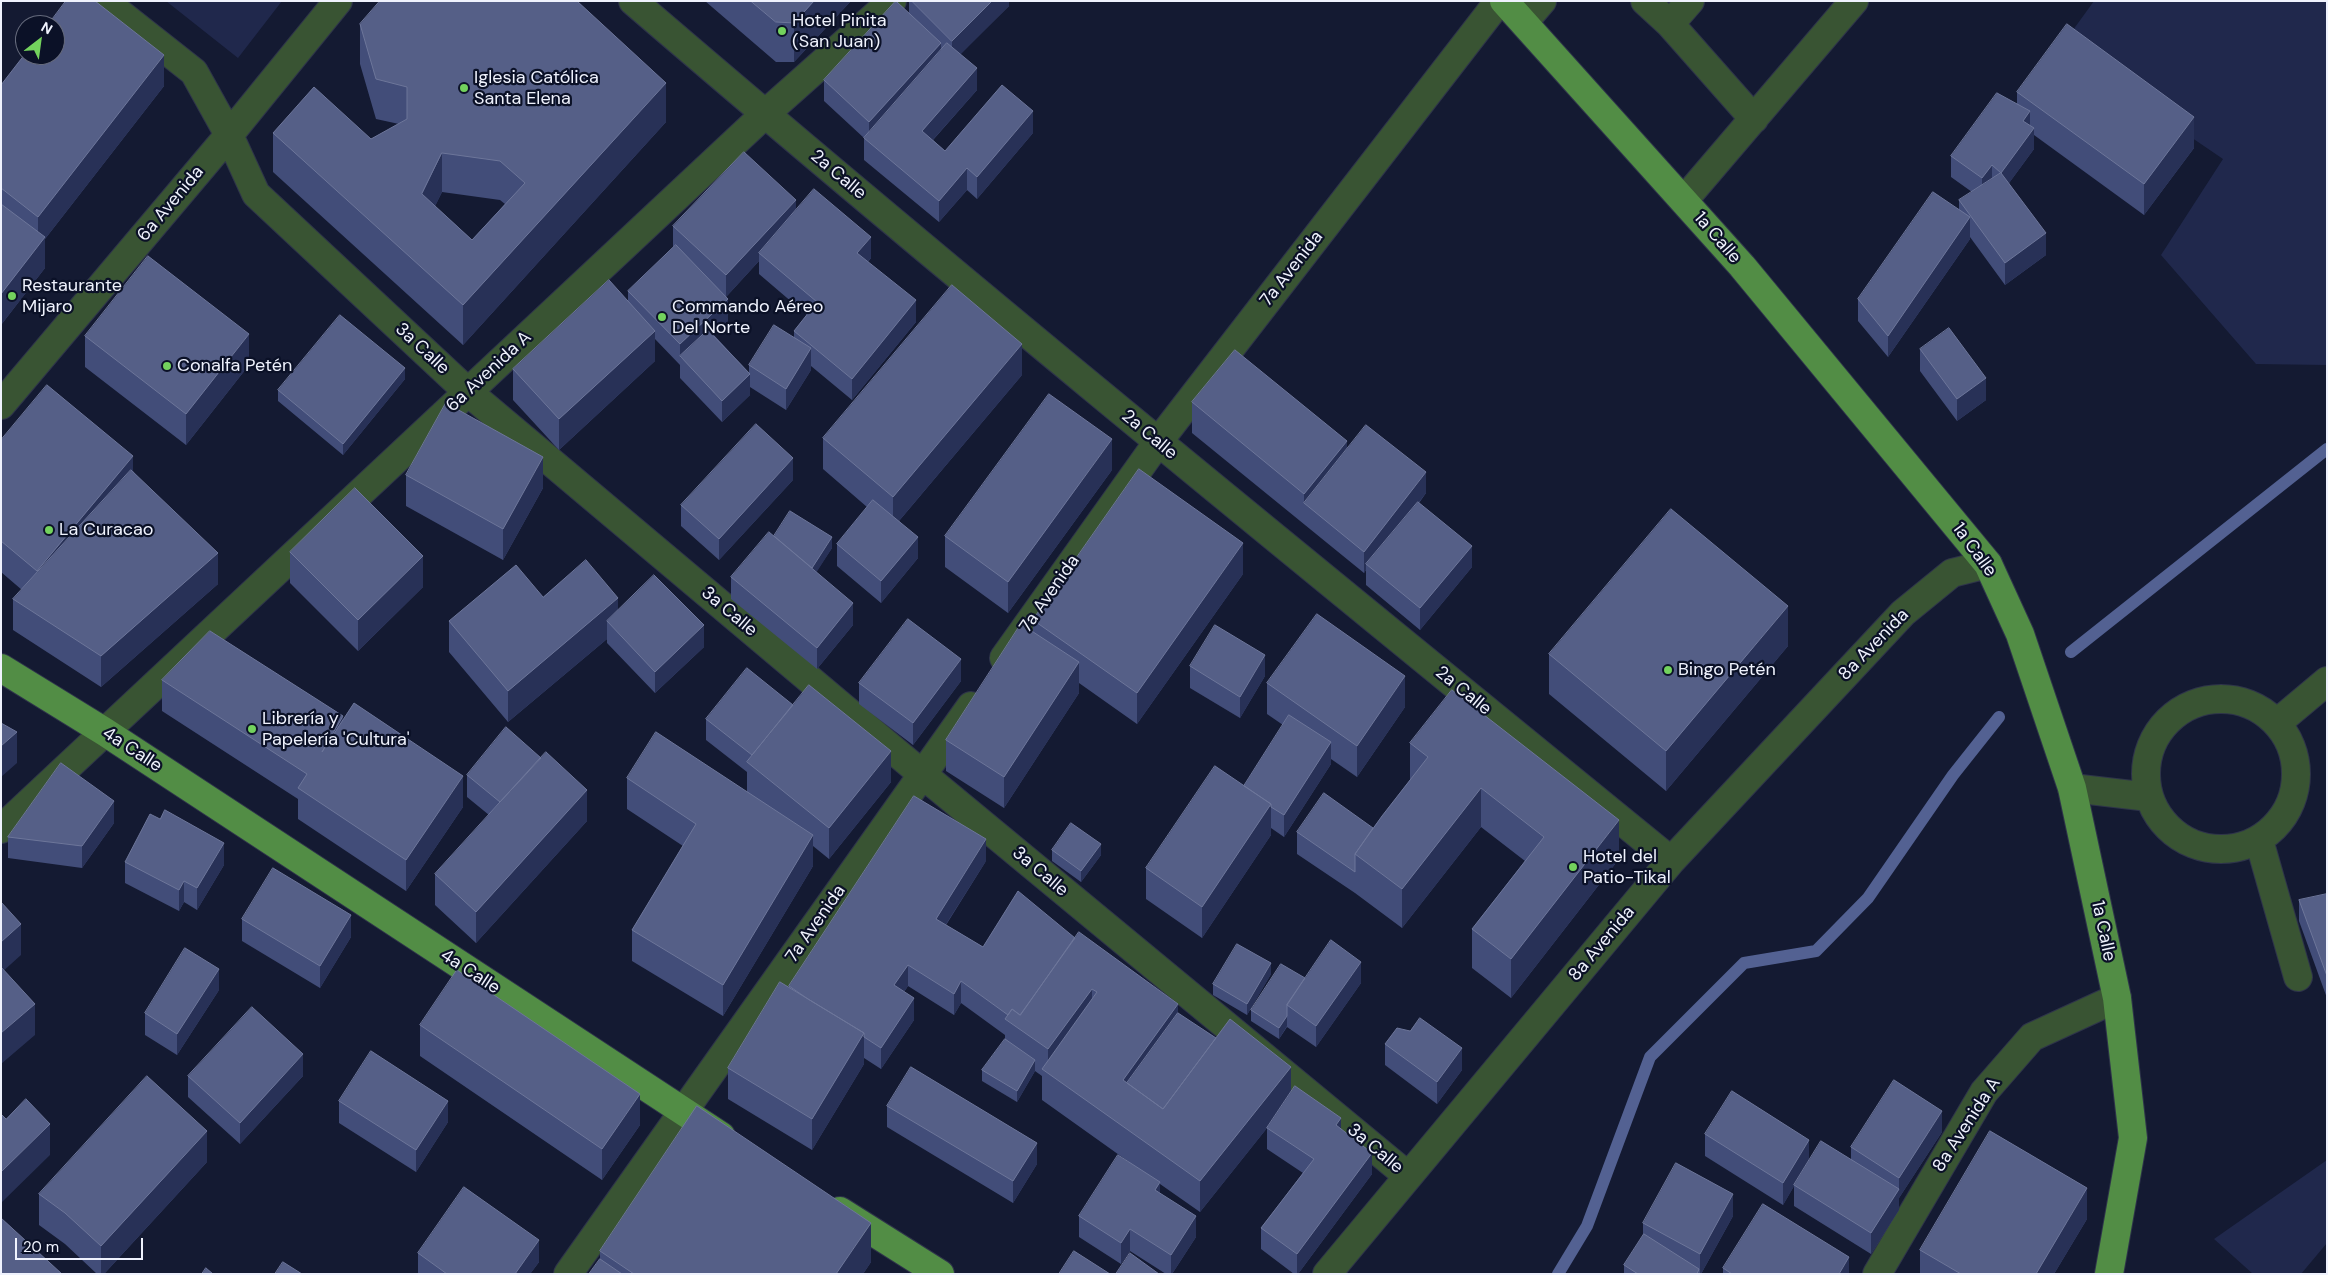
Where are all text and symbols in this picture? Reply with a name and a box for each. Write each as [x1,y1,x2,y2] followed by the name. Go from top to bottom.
[792,10,887,52] place label: Hotel Pinita (San Juan)
[15,15,65,65] north arrow
[38,18,56,38] text: N
[776,25,788,37] marker: Hotel Pinita (San Juan)
[474,67,599,110] place label: Iglesia Católica Santa Elena
[458,82,470,94] marker: Iglesia Católica Santa Elena
[806,146,870,204] street label: 2a Calle
[133,162,209,246] street label: 6a Avenida
[1689,208,1745,268] street label: 1a Calle
[1256,227,1328,311] street label: 7a Avenida
[22,275,122,318] place label: Restaurante Mijaro
[6,290,18,302] marker: Restaurante Mijaro
[672,296,823,338] place label: Commando Aéreo Del Norte
[656,311,668,323] marker: Commando Aéreo Del Norte
[390,319,454,379] street label: 3a Calle
[442,327,536,417] street label: 6a Avenida A
[177,355,292,377] place label: Conalfa Petén
[161,360,173,372] marker: Conalfa Petén
[1117,406,1181,464] street label: 2a Calle
[59,519,153,541] place label: La Curacao
[1947,519,2001,581] street label: 1a Calle
[43,524,55,536] marker: La Curacao
[1015,551,1085,637] street label: 7a Avenida
[697,582,761,642] street label: 3a Calle
[1834,605,1914,685] street label: 8a Avenida
[1678,659,1776,681] place label: Bingo Petén
[1431,662,1495,720] street label: 2a Calle
[1662,664,1674,676] marker: Bingo Petén
[262,708,410,751] place label: Librería y Papelería 'Cultura'
[98,723,166,777] street label: 4a Calle
[246,723,258,735] marker: Librería y Papelería 'Cultura'
[1008,842,1072,902] street label: 3a Calle
[1583,846,1671,889] place label: Hotel del Patio-Tikal
[1567,861,1579,873] marker: Hotel del Patio-Tikal
[781,881,851,967] street label: 7a Avenida
[2086,899,2120,963] street label: 1a Calle
[1564,902,1640,986] street label: 8a Avenida
[436,945,504,999] street label: 4a Calle
[1928,1074,2006,1176] street label: 8a Avenida A
[1343,1119,1407,1179] street label: 3a Calle
[18,1228,145,1260] scale bar
[23,1237,59,1257] text: 20 m

